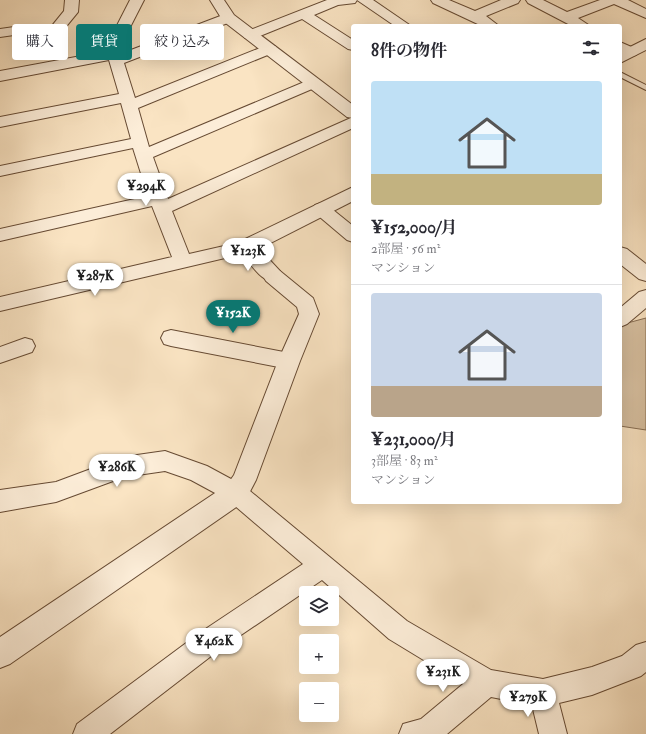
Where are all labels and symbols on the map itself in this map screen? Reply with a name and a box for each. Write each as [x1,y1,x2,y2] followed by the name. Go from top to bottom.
[118,173,174,207] pin: ¥294K
[220,238,276,272] pin: ¥123K
[67,263,123,297] pin: ¥287K
[205,300,261,334] pin: ¥152K
[89,454,145,488] pin: ¥286K
[186,628,242,662] pin: ¥462K
[415,659,471,693] pin: ¥231K
[500,684,556,718] pin: ¥279K

